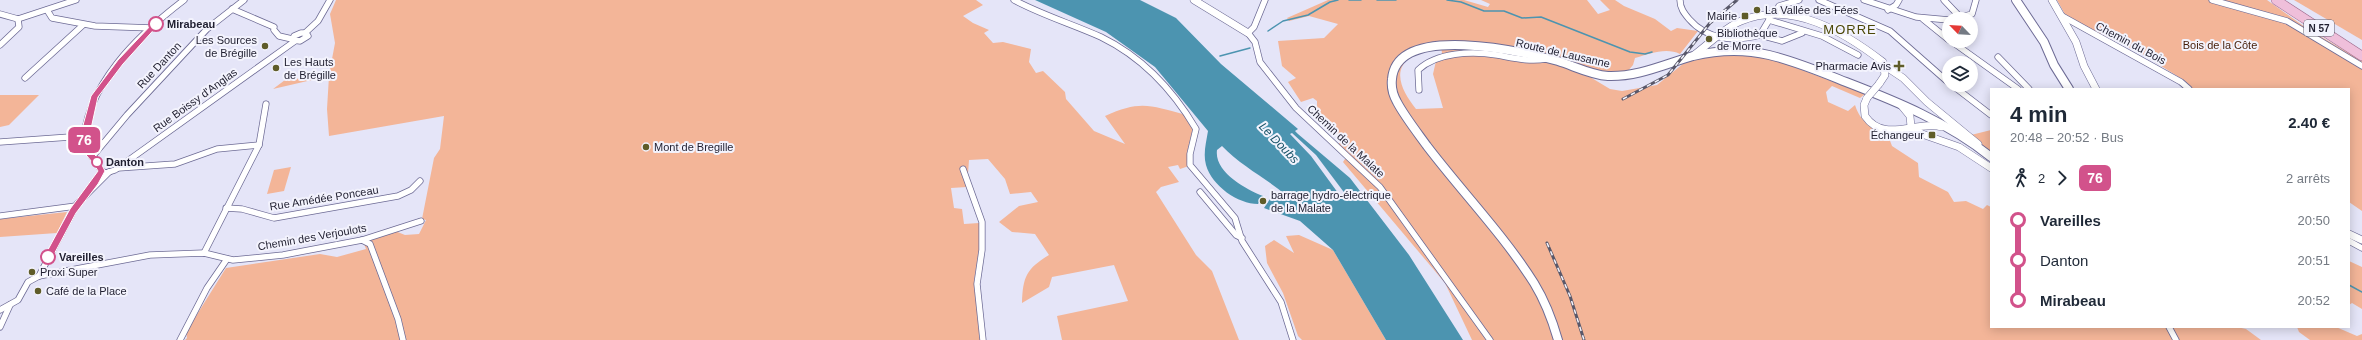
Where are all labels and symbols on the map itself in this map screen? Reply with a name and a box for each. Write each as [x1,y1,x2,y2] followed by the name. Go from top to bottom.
[1765,4,1859,16] place label: La Vallée des Fées
[1752,5,1762,15] marker: La Vallée des Fées
[1707,10,1737,22] place label: Mairie
[1740,11,1750,21] marker: Mairie
[1942,12,1978,48] north arrow
[148,16,164,32] marker: Mirabeau
[167,18,215,30] place label: Mirabeau
[2094,19,2169,67] street label: Chemin du Bois
[2304,20,2334,36] road number: N 57
[1823,22,1877,37] district label: MORRE
[1717,27,1778,52] place label: Bibliothèque de Morre
[196,34,257,59] place label: Les Sources de Brégille
[1704,34,1714,44] marker: Bibliothèque de Morre
[1515,36,1611,70] street label: Route de Lausanne
[135,39,183,91] street label: Rue Danton
[2183,39,2257,51] park label: Bois de la Côte
[260,41,270,51] marker: Les Sources de Brégille
[284,56,336,81] place label: Les Hauts de Brégille
[1815,60,1891,72] place label: Pharmacie Avis
[1894,61,1904,71] marker: Pharmacie Avis
[271,63,281,73] marker: Les Hauts de Brégille
[151,65,240,134] street label: Rue Boissy d'Anglas
[1305,102,1387,180] street label: Chemin de la Malate
[1256,120,1302,166] water label: Le Doubs
[66,127,102,153] line badge: 76
[1871,129,1924,141] place label: Échangeur
[1927,130,1937,140] marker: Échangeur
[654,141,734,153] place label: Mont de Bregille
[641,142,651,152] marker: Mont de Bregille
[91,156,103,168] marker: Danton
[106,156,144,168] place label: Danton
[269,183,379,213] street label: Rue Amédée Ponceau
[1271,189,1391,214] place label: barrage hydro-électrique de la Malate
[1258,196,1268,206] marker: barrage hydro-électrique de la Malate
[257,221,368,252] street label: Chemin des Verjoulots
[40,249,56,265] marker: Vareilles
[59,251,104,263] place label: Vareilles
[40,266,98,278] place label: Proxi Super
[27,267,37,277] marker: Proxi Super
[46,285,127,297] place label: Café de la Place
[33,286,43,296] marker: Café de la Place

